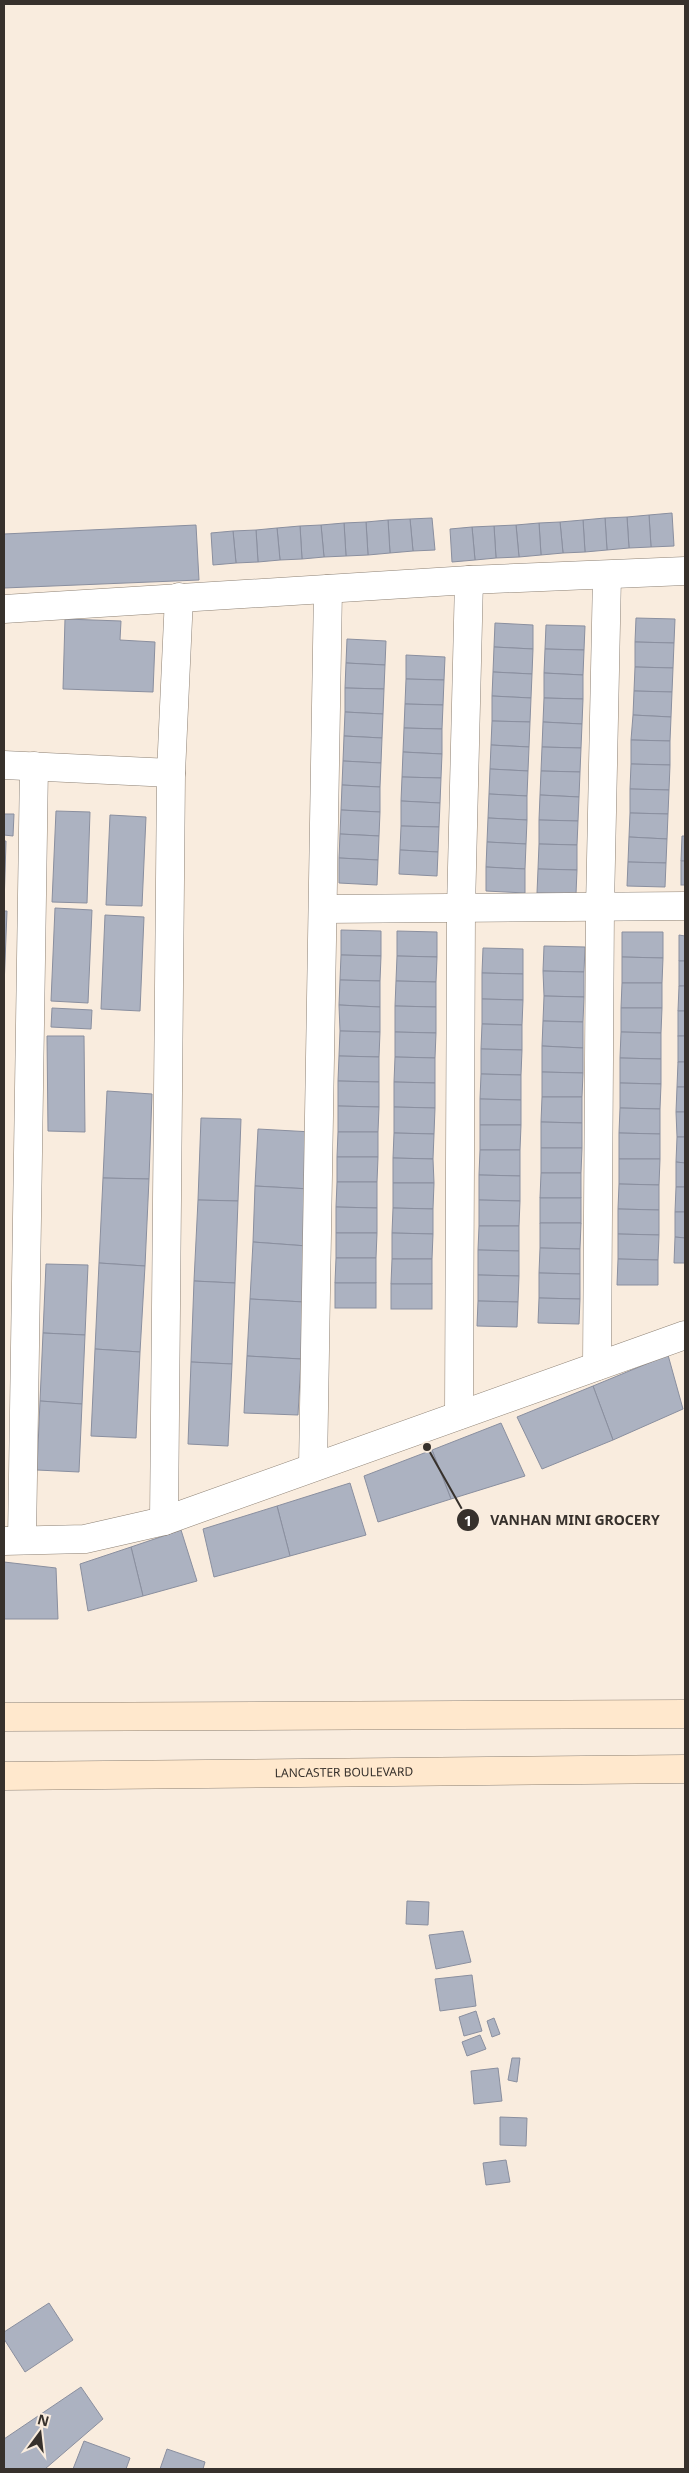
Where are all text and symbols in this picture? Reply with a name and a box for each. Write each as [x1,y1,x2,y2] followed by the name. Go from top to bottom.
[456,1506,670,1535] callout: VANHAN MINI GROCERY
[464,1510,472,1530] text: 1
[490,1510,660,1529] text: VANHAN MINI GROCERY
[275,1763,414,1781] street label: LANCASTER BOULEVARD
[15,2408,65,2458] north arrow
[36,2409,51,2431] text: N

